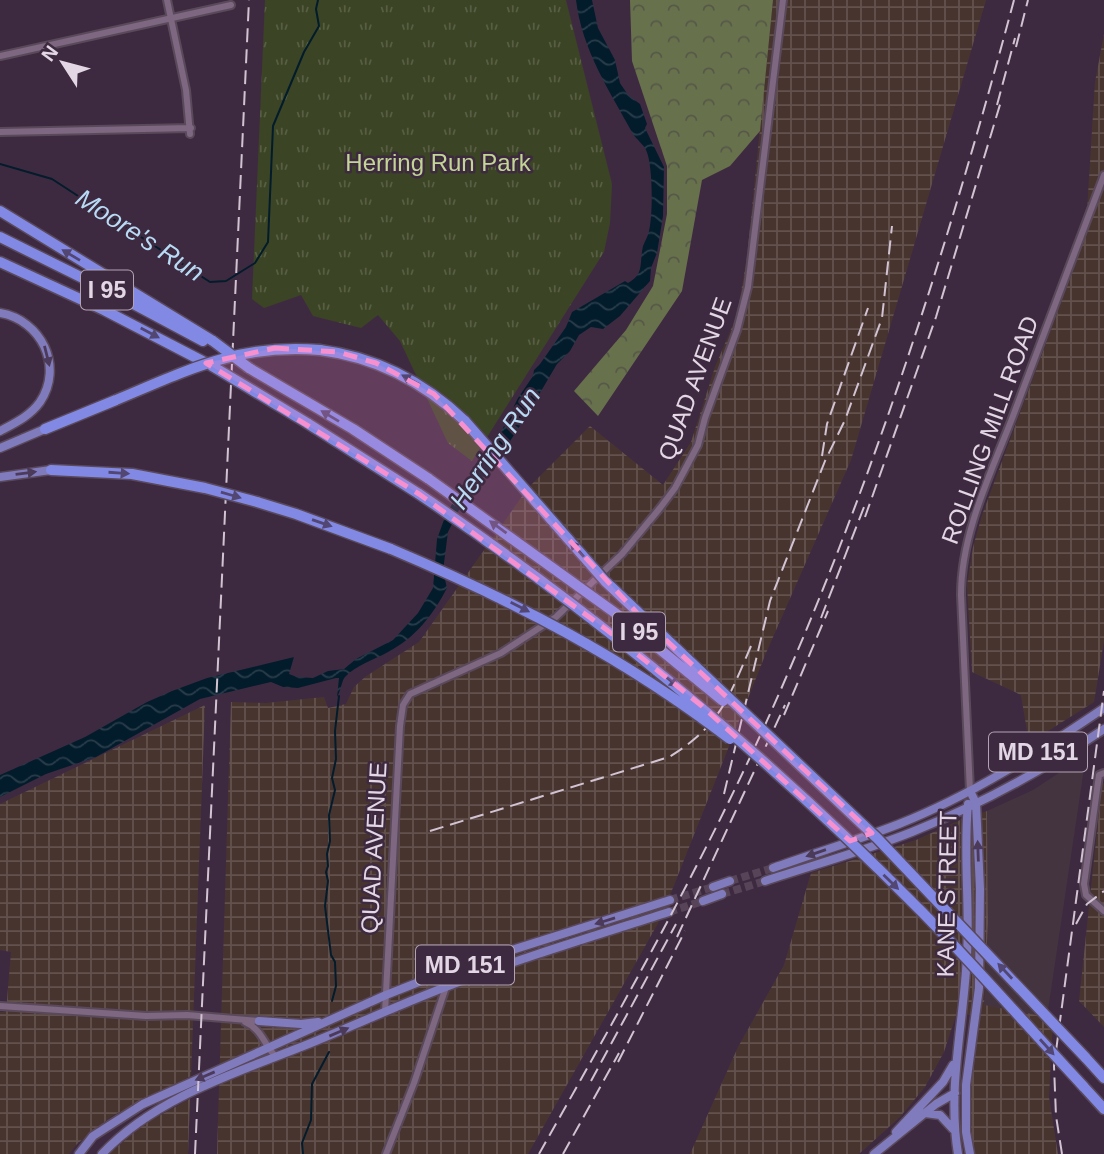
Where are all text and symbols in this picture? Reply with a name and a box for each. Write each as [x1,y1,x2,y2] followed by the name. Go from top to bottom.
[28,28,98,98] north arrow
[37,42,62,65] text: N
[345,149,532,176] park label: Herring Run Park
[70,182,210,288] water label: Moore's Run
[62,248,81,261] one-way arrow
[81,270,133,310] road number: I 95
[652,294,737,464] street label: QUAD AVENUE
[936,312,1043,547] street label: ROLLING MILL ROAD
[140,328,160,339] one-way arrow
[42,345,53,367] one-way arrow
[400,374,420,386] one-way arrow
[443,382,547,514] water label: Herring Run
[321,409,340,422] one-way arrow
[15,468,37,479] one-way arrow
[109,468,131,479] one-way arrow
[220,490,242,501] one-way arrow
[312,518,333,529] one-way arrow
[489,520,507,534] one-way arrow
[569,541,585,558] one-way arrow
[510,601,530,613] one-way arrow
[613,612,665,652] road number: I 95
[662,672,679,687] one-way arrow
[989,732,1087,772] road number: MD 151
[356,762,391,934] street label: QUAD AVENUE
[932,810,961,978] street label: KANE STREET
[973,840,984,862] one-way arrow
[805,848,826,859] one-way arrow
[883,873,900,890] one-way arrow
[594,916,615,926] one-way arrow
[416,946,514,984] road number: MD 151
[997,962,1013,980] one-way arrow
[329,1026,350,1037] one-way arrow
[1039,1038,1055,1055] one-way arrow
[195,1071,216,1082] one-way arrow

